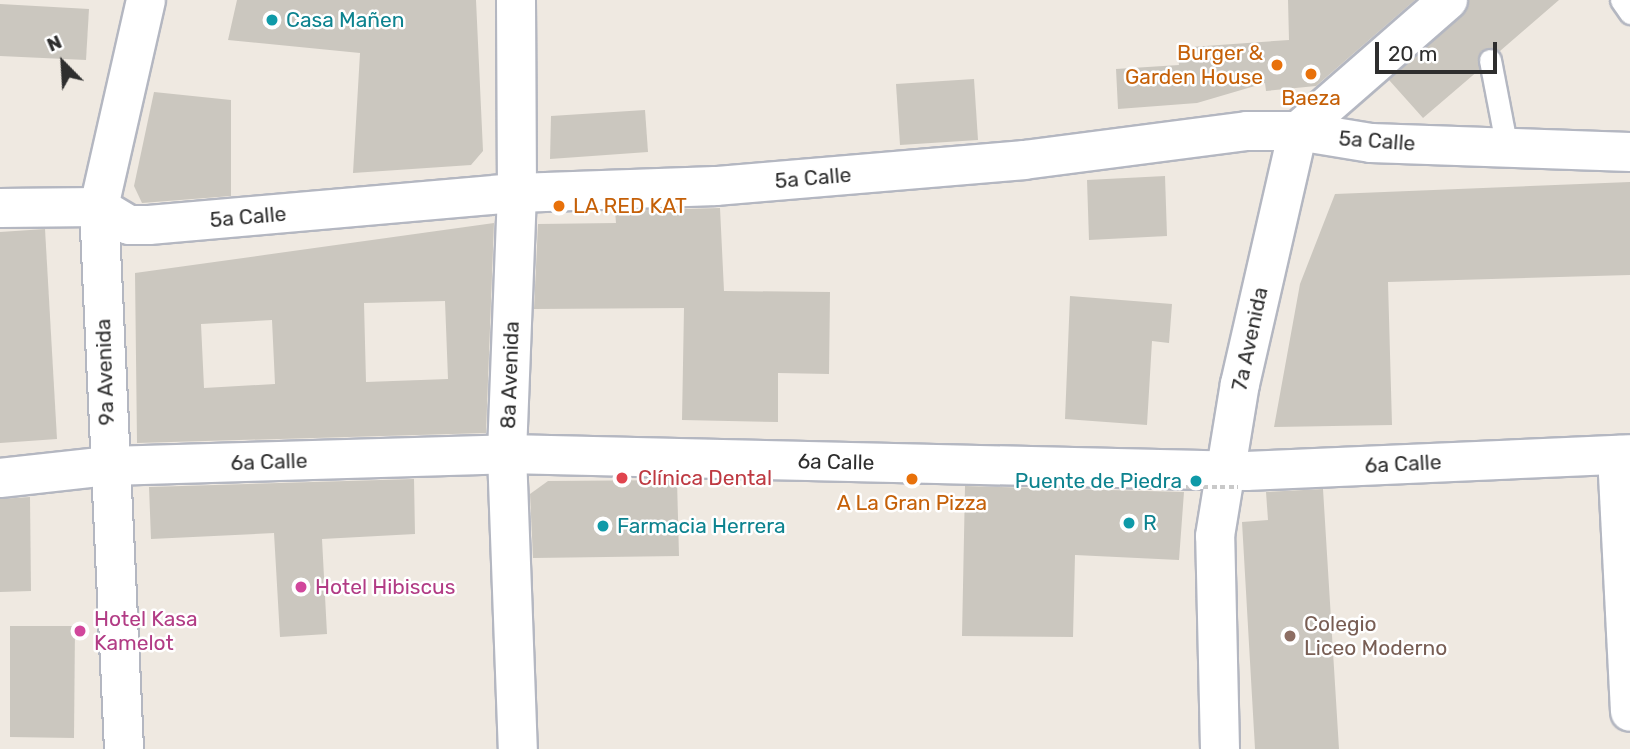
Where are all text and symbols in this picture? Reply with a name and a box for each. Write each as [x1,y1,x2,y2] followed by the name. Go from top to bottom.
[286,7,405,33] place label: Casa Mañen
[264,12,280,28] marker: Casa Mañen
[28,28,98,98] north arrow
[1378,28,1500,72] scale bar
[43,30,65,57] text: N
[1125,40,1263,90] place label: Burger & Garden House
[1388,41,1437,66] text: 20 m
[1269,57,1285,73] marker: Burger & Garden House
[1303,66,1319,82] marker: Baeza
[1281,85,1341,111] place label: Baeza
[1338,126,1416,156] street label: 5a Calle
[774,162,852,194] street label: 5a Calle
[573,193,687,219] place label: LA RED KAT
[551,198,567,214] marker: LA RED KAT
[209,201,287,233] street label: 5a Calle
[1227,285,1273,393] street label: 7a Avenida
[91,318,119,426] street label: 9a Avenida
[496,320,524,430] street label: 8a Avenida
[230,448,308,476] street label: 6a Calle
[797,449,875,475] street label: 6a Calle
[1364,449,1442,479] street label: 6a Calle
[638,465,772,491] place label: Clínica Dental
[612,468,632,488] marker: Clínica Dental
[1015,468,1182,494] place label: Puente de Piedra
[904,471,920,487] marker: A La Gran Pizza
[1188,473,1204,489] marker: Puente de Piedra
[837,490,987,516] place label: A La Gran Pizza
[1143,510,1157,536] place label: R
[617,513,786,539] place label: Farmacia Herrera
[1121,515,1137,531] marker: R
[595,518,611,534] marker: Farmacia Herrera
[315,574,455,600] place label: Hotel Hibiscus
[293,579,309,595] marker: Hotel Hibiscus
[94,606,198,656] place label: Hotel Kasa Kamelot
[1304,611,1447,661] place label: Colegio Liceo Moderno
[72,623,88,639] marker: Hotel Kasa Kamelot
[1282,628,1298,644] marker: Colegio Liceo Moderno

